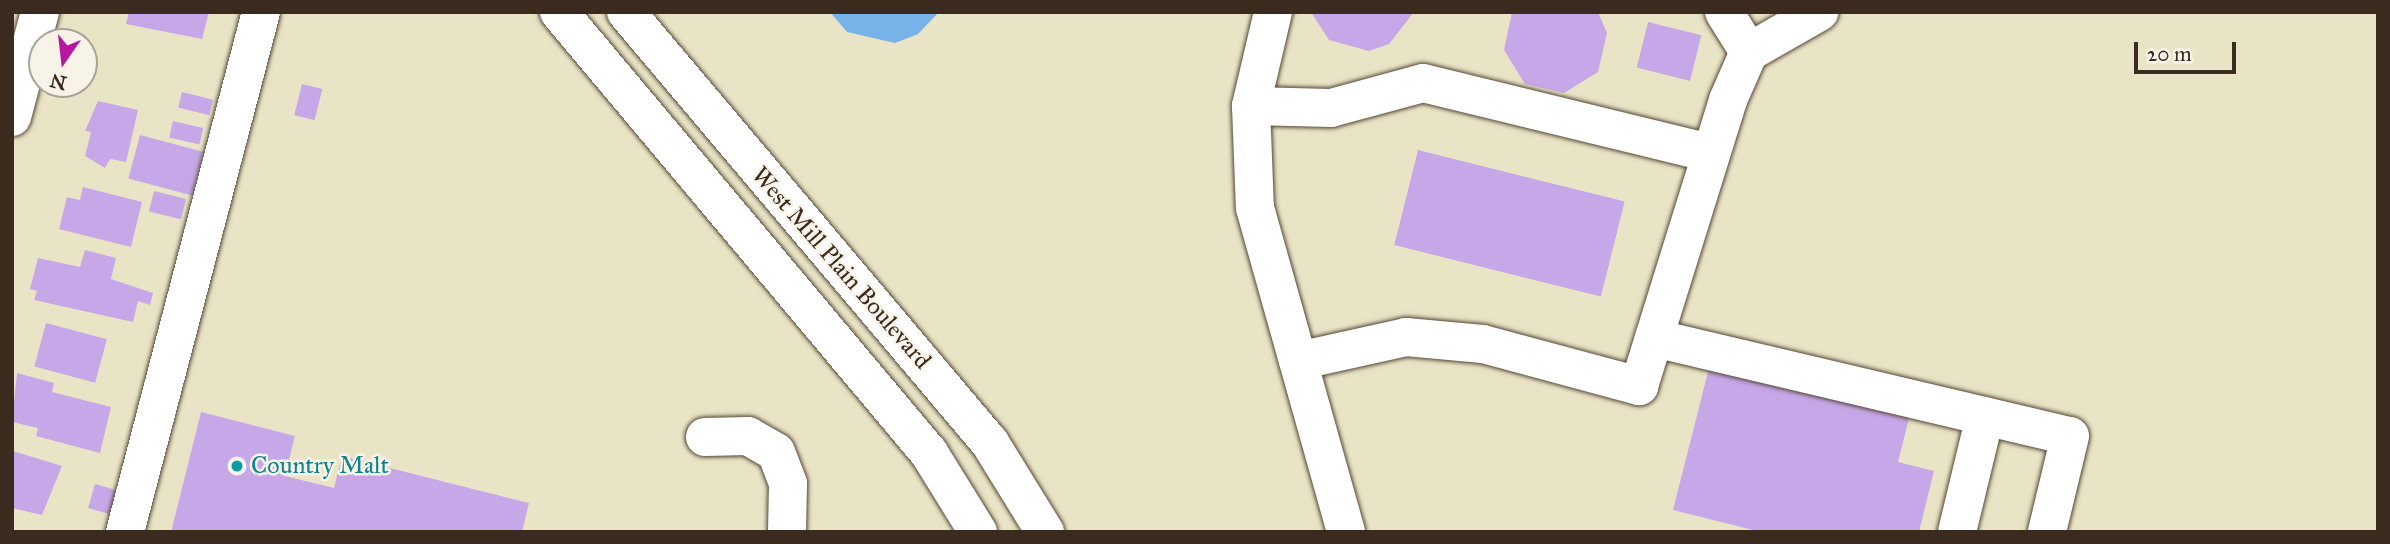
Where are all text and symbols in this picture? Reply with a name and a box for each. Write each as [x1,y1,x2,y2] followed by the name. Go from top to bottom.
[28,28,98,98] north arrow
[2138,28,2240,72] scale bar
[2147,41,2192,67] text: 20 m
[48,69,69,95] text: N
[745,161,937,375] street label: West Mill Plain Boulevard
[251,452,389,480] place label: Country Malt
[229,458,245,474] marker: Country Malt

